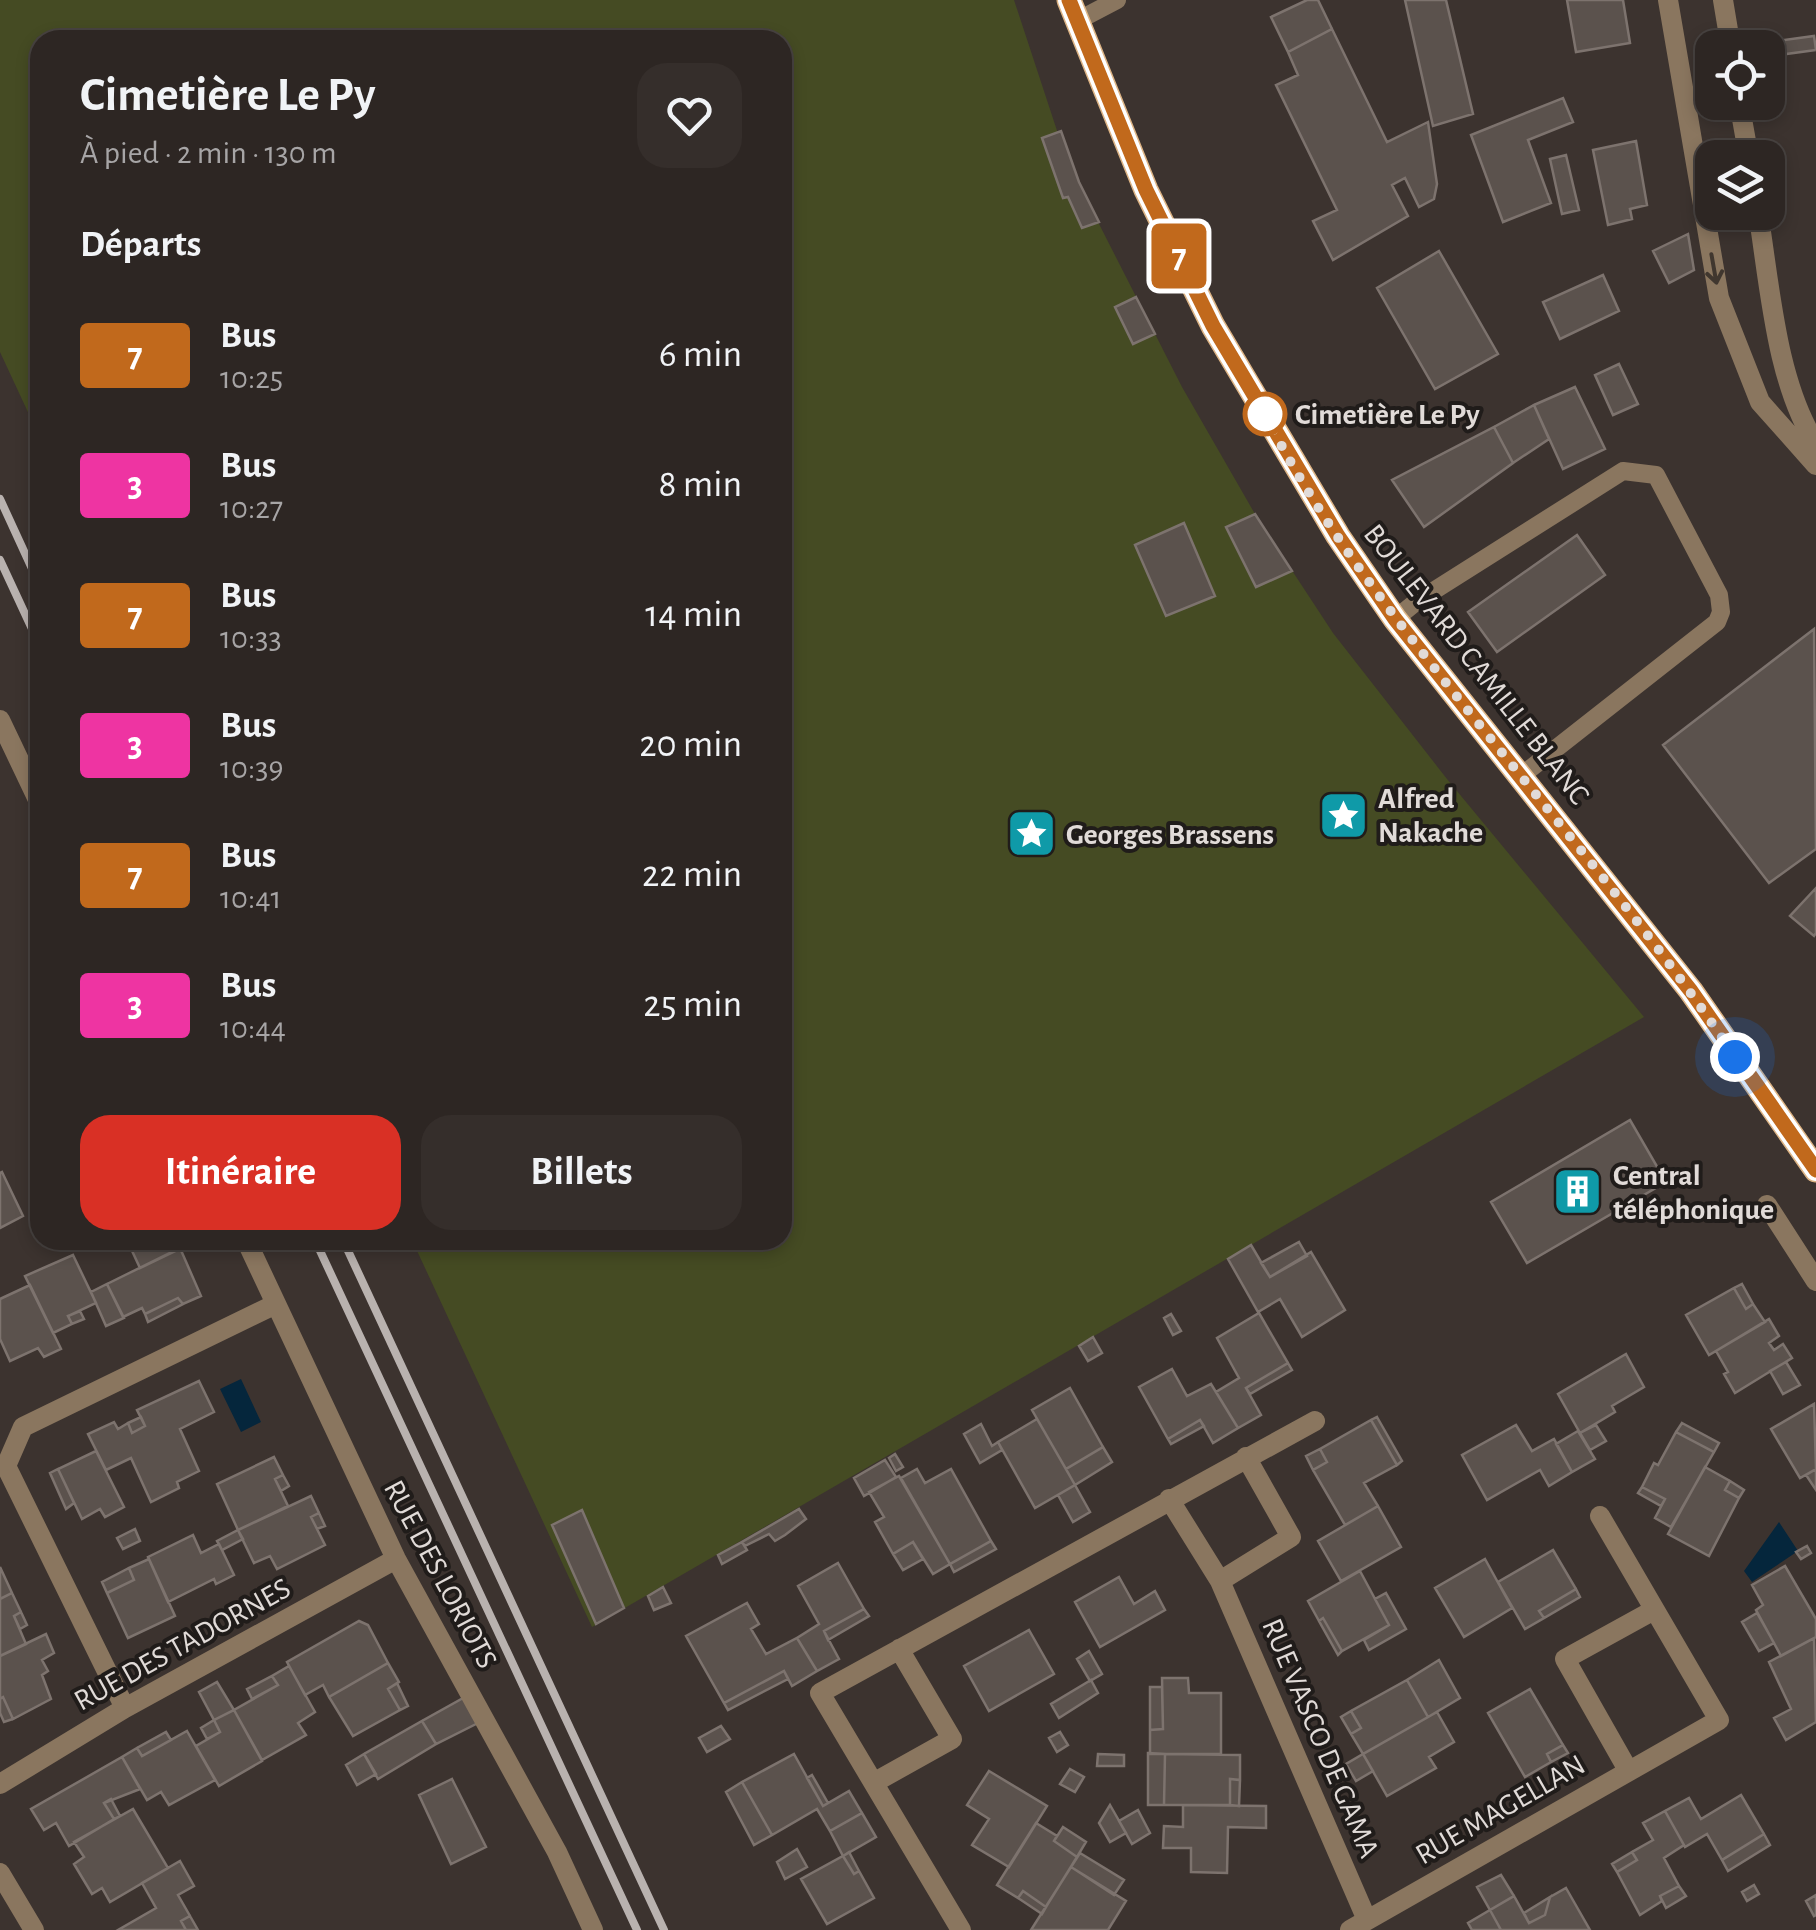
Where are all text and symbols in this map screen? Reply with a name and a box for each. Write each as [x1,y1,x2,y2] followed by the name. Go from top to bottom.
[1695,30,1785,230] map controls
[1695,30,1785,120] button: locate
[637,63,742,168] button: heart
[80,72,376,120] text: Cimetière Le Py
[80,137,337,169] text: À pied · 2 min · 130 m
[1695,140,1785,230] button: layers
[1146,224,1212,288] line badge: 7
[80,226,201,264] text: Départs
[1171,239,1187,274] text: 7
[1705,252,1724,284] one-way arrow
[220,317,276,355] text: Bus
[659,336,742,374] text: 6 min
[127,338,143,373] text: 7
[220,362,283,394] text: 10:25
[1244,393,1286,435] marker: Cimetière Le Py
[1295,400,1480,430] place label: Cimetière Le Py
[220,447,276,485] text: Bus
[659,466,742,504] text: 8 min
[127,468,143,503] text: 3
[220,492,283,524] text: 10:27
[1358,519,1595,810] street label: BOULEVARD CAMILLE BLANC
[220,577,276,615] text: Bus
[645,596,742,634] text: 14 min
[127,598,143,633] text: 7
[220,622,282,654] text: 10:33
[220,707,276,745] text: Bus
[639,726,742,764] text: 20 min
[127,728,143,763] text: 3
[220,752,283,784] text: 10:39
[1378,784,1483,848] place label: Alfred Nakache
[1317,789,1369,841] place icon: Alfred Nakache
[1005,808,1057,860] place icon: Georges Brassens
[1066,820,1274,850] place label: Georges Brassens
[220,837,276,875] text: Bus
[642,856,742,894] text: 22 min
[127,858,143,893] text: 7
[220,882,282,914] text: 10:41
[220,967,276,1005] text: Bus
[643,986,742,1024] text: 25 min
[127,988,143,1023] text: 3
[220,1012,286,1044] text: 10:44
[1710,1032,1760,1082] your location
[80,1115,401,1230] button: Itinéraire
[421,1115,742,1230] button: Billets
[1613,1161,1774,1225] place label: Central téléphonique
[1552,1166,1604,1218] building icon: Central téléphonique
[378,1476,502,1673] street label: RUE DES LORIOTS
[69,1573,295,1717] street label: RUE DES TADORNES
[1256,1614,1384,1862] street label: RUE VASCO DE GAMA
[1411,1749,1590,1870] street label: RUE MAGELLAN

